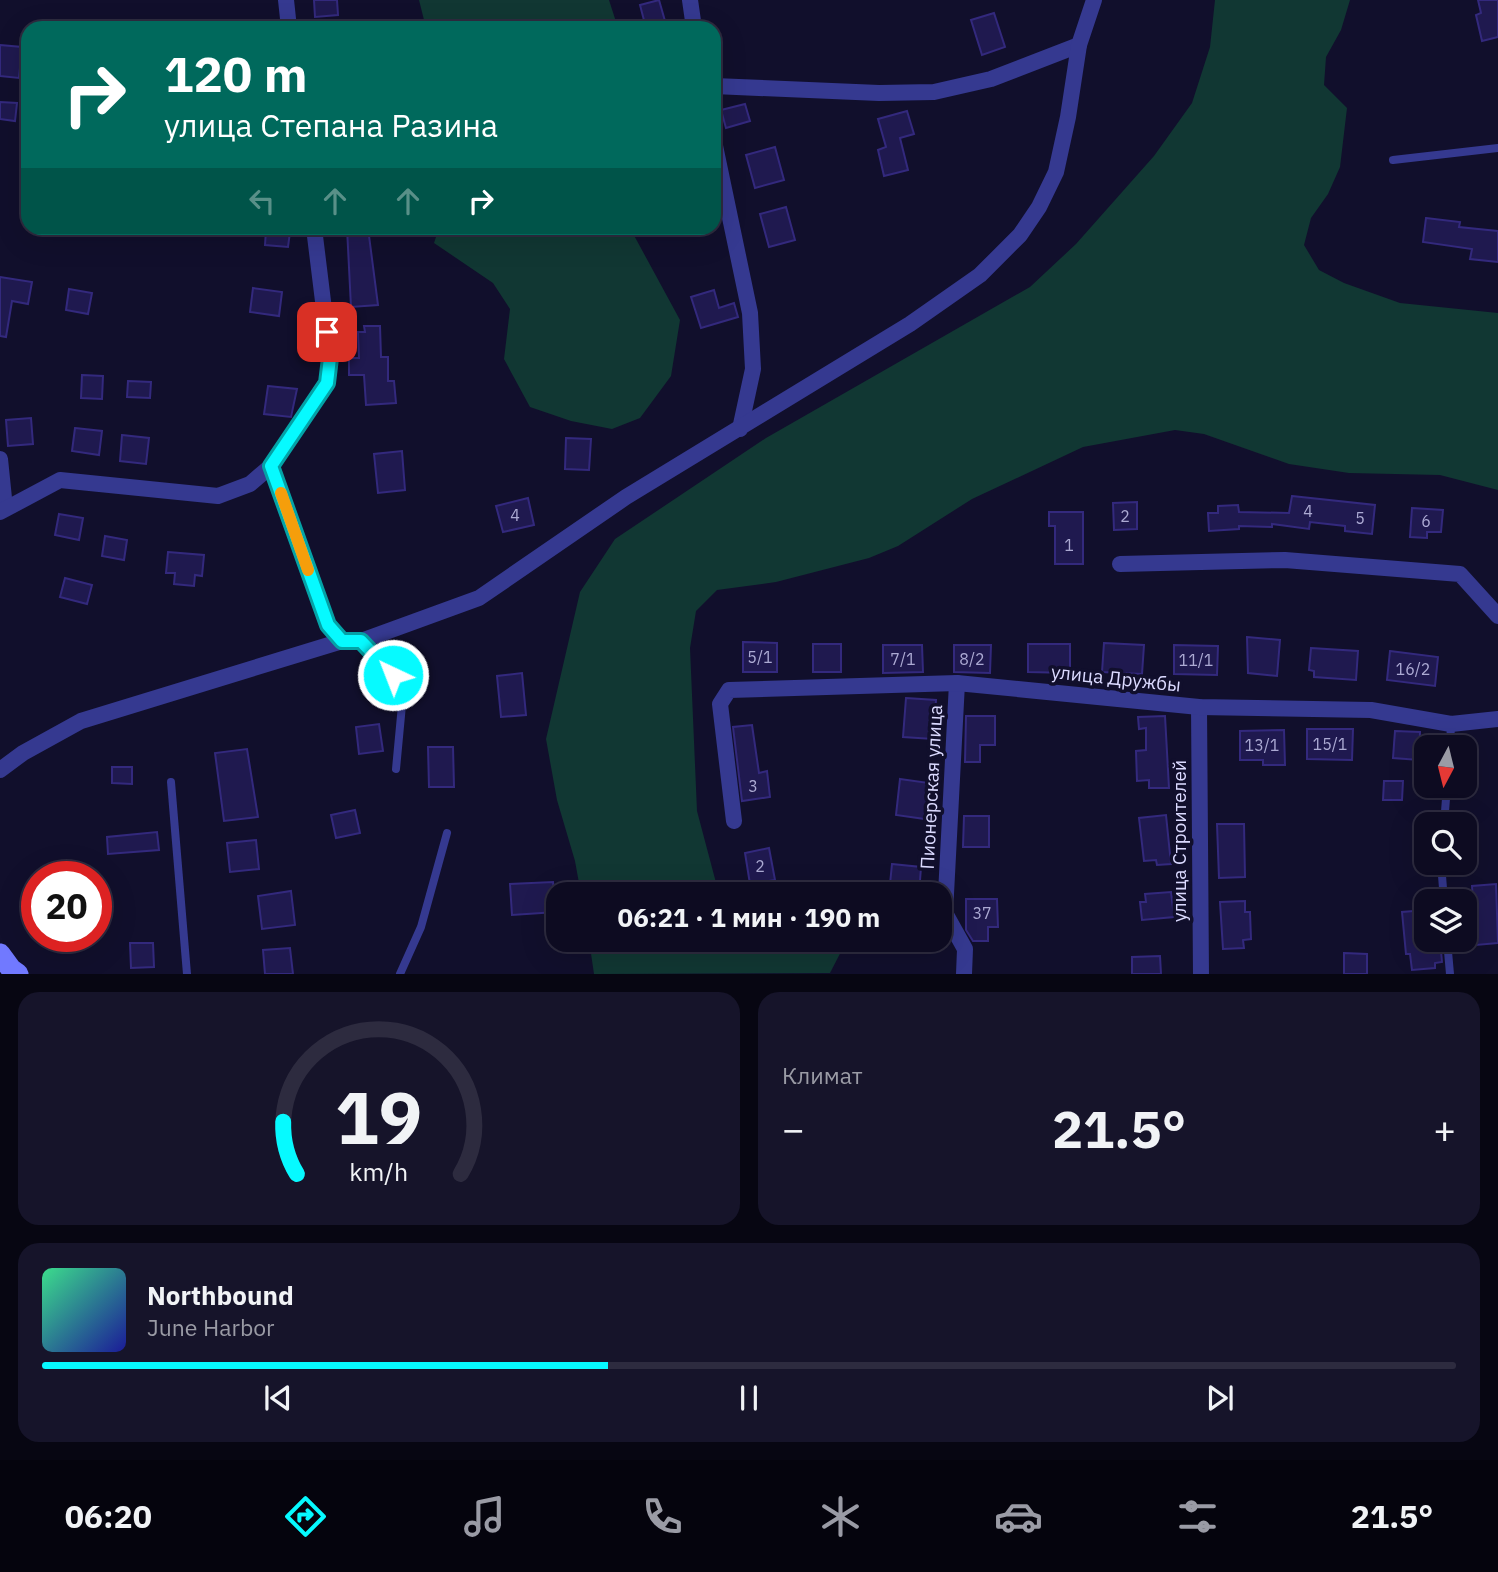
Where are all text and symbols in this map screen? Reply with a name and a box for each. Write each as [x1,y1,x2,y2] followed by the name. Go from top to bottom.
[164,42,308,105] text: 120 m
[49,49,140,140] icon: right
[164,104,498,146] text: улица Степана Разина
[243,182,281,220] icon: left
[316,182,354,220] icon: ahead
[389,182,427,220] icon: ahead
[462,182,500,220] icon: right
[297,302,357,362] pin
[308,313,346,351] icon: arrive
[1303,501,1313,521] house number: 4
[510,505,520,525] house number: 4
[1120,506,1130,526] house number: 2
[1355,508,1365,528] house number: 5
[1421,511,1431,531] house number: 6
[1064,535,1074,555] house number: 1
[356,638,430,712] position arrow
[747,647,773,667] house number: 5/1
[890,649,916,669] house number: 7/1
[959,649,985,669] house number: 8/2
[1179,650,1213,670] house number: 11/1
[1050,659,1182,697] street label: улица Дружбы
[1396,659,1430,679] house number: 16/2
[915,704,947,870] street label: Пионерская улица
[1313,734,1347,754] house number: 15/1
[1245,735,1279,755] house number: 13/1
[1414,735,1477,798] north arrow
[1414,735,1477,952] map controls
[1167,760,1191,922] street label: улица Строителей
[748,776,758,796] house number: 3
[1414,812,1477,875] button: search
[755,856,765,876] house number: 2
[21,861,112,952] speed limit sign: 20
[1414,889,1477,952] button: layers
[618,900,880,934] text: 06:21 · 1 мин · 190 m
[972,903,992,923] house number: 37
[782,1060,863,1090] text: Климат
[335,1070,423,1165] text: 19
[1052,1095,1186,1162] text: 21.5°
[782,1104,805,1153] text: −
[1433,1104,1456,1153] text: +
[350,1155,408,1188] text: km/h
[147,1278,294,1312] text: Northbound
[147,1312,275,1342] text: June Harbor
[259,1379,297,1417] icon: previous
[730,1379,768,1417] icon: pause
[1201,1379,1239,1417] icon: next
[281,1492,330,1541] icon: directions
[460,1492,509,1541] icon: music
[638,1492,687,1541] icon: phone
[816,1492,865,1541] icon: climate
[994,1492,1043,1541] icon: car
[1173,1492,1222,1541] icon: filters
[65,1495,152,1537] text: 06:20
[1351,1495,1433,1537] text: 21.5°

